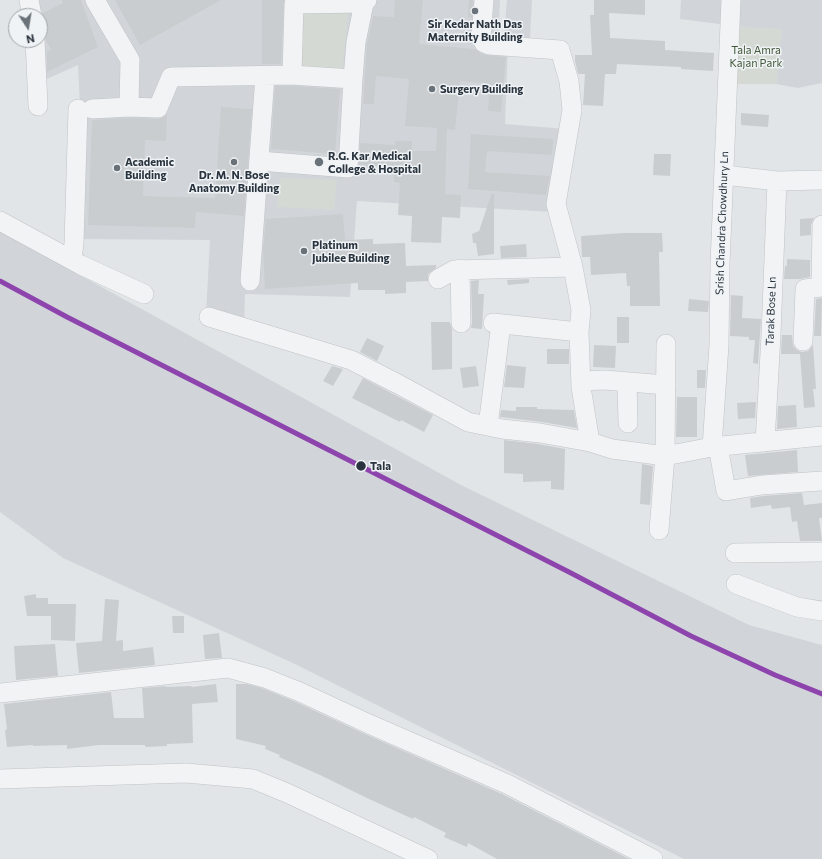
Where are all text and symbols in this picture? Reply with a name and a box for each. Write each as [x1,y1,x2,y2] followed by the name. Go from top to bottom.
[470,6,480,16] marker: Sir Kedar Nath Das Maternity Building
[8,8,48,48] north arrow
[428,17,522,43] place label: Sir Kedar Nath Das Maternity Building
[25,32,36,46] text: N
[729,43,783,69] park label: Tala Amra Kajan Park
[440,82,523,96] place label: Surgery Building
[427,84,437,94] marker: Surgery Building
[328,149,421,175] place label: R.G. Kar Medical College & Hospital
[713,151,731,295] street label: Srish Chandra Chowdhury Ln
[125,155,174,181] place label: Academic Building
[313,156,325,168] marker: R.G. Kar Medical College & Hospital
[229,157,239,167] marker: Dr. M. N. Bose Anatomy Building
[112,163,122,173] marker: Academic Building
[189,168,279,194] place label: Dr. M. N. Bose Anatomy Building
[312,238,390,264] place label: Platinum Jubilee Building
[299,246,309,256] marker: Platinum Jubilee Building
[763,276,779,346] street label: Tarak Bose Ln
[354,459,368,473] marker: Tala
[370,459,391,473] place label: Tala

